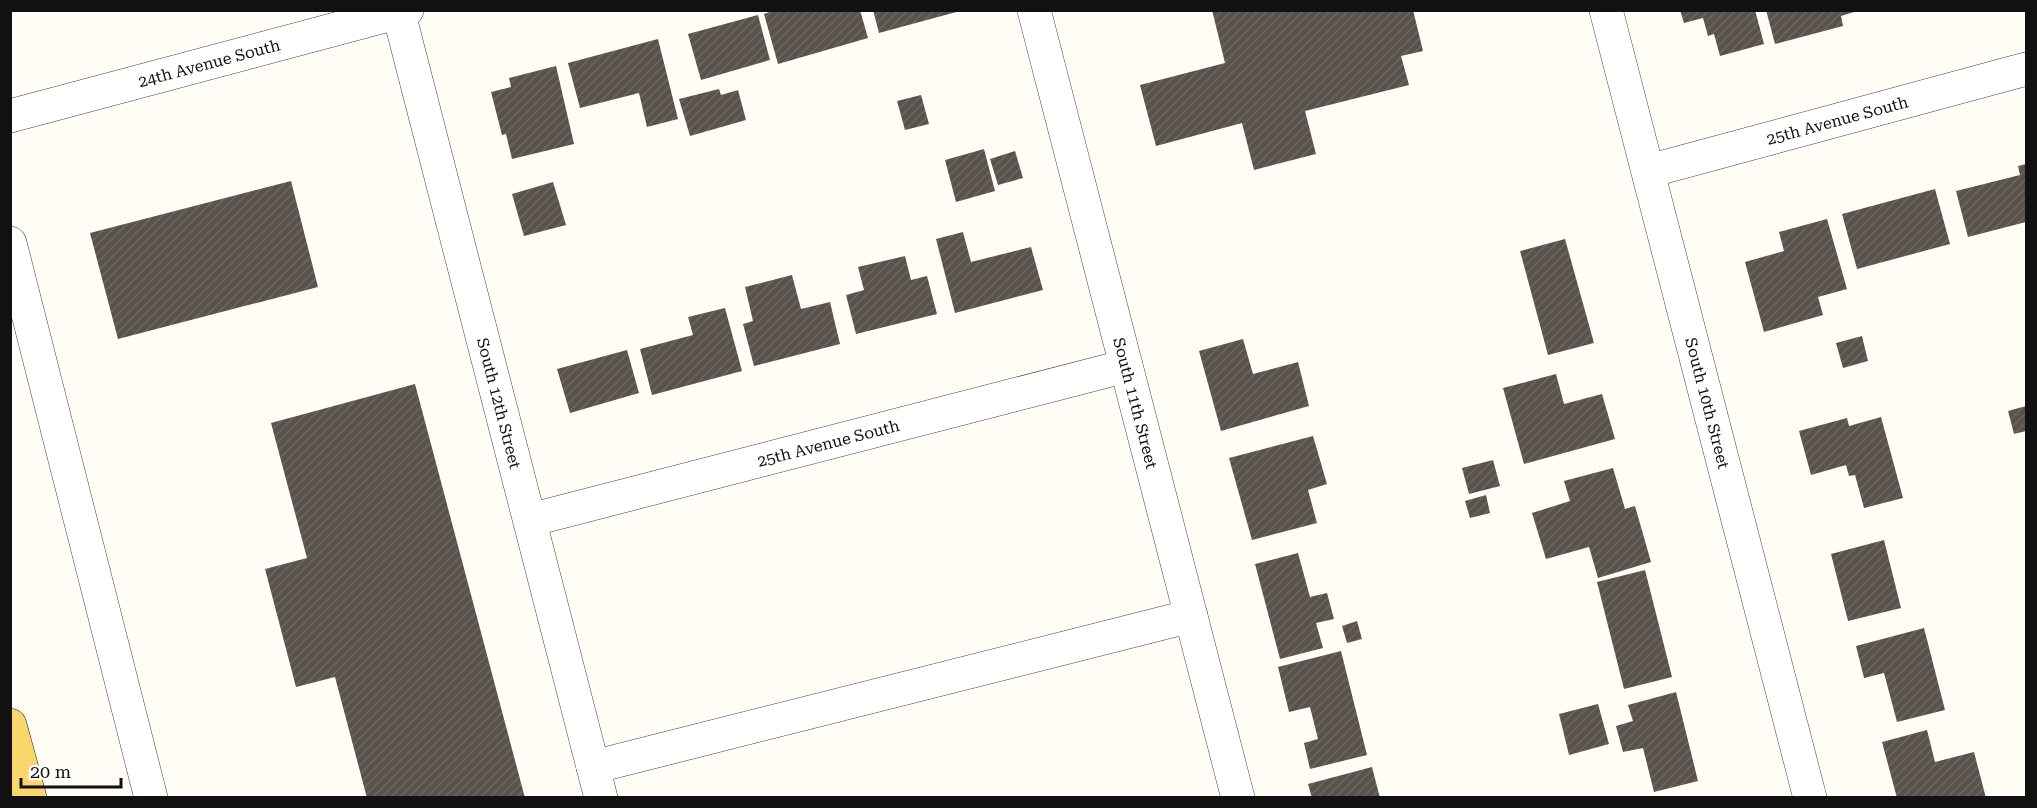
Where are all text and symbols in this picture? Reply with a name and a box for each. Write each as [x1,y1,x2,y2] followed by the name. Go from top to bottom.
[136,35,282,91] street label: 24th Avenue South
[1764,92,1910,148] street label: 25th Avenue South
[1110,335,1162,471] street label: South 11th Street
[1682,335,1734,471] street label: South 10th Street
[473,336,525,471] street label: South 12th Street
[755,415,901,470] street label: 25th Avenue South
[21,751,122,789] scale bar
[30,761,71,782] text: 20 m

